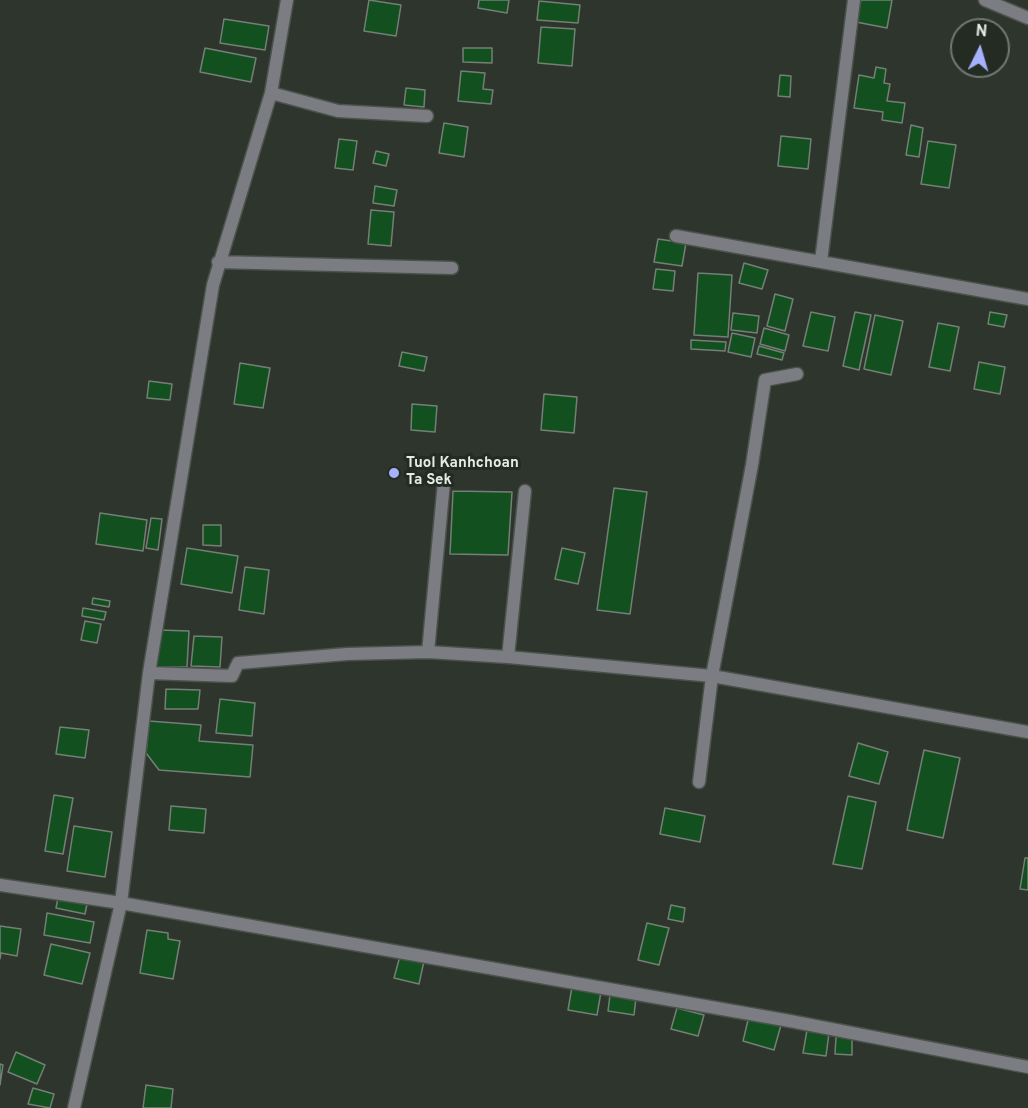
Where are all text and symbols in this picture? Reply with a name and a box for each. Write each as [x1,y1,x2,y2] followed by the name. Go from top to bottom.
[950,18,1010,78] north arrow
[975,22,988,43] text: N
[406,455,519,490] place label: Tuol Kanhchoan Ta Sek
[387,466,401,480] marker: Tuol Kanhchoan Ta Sek

